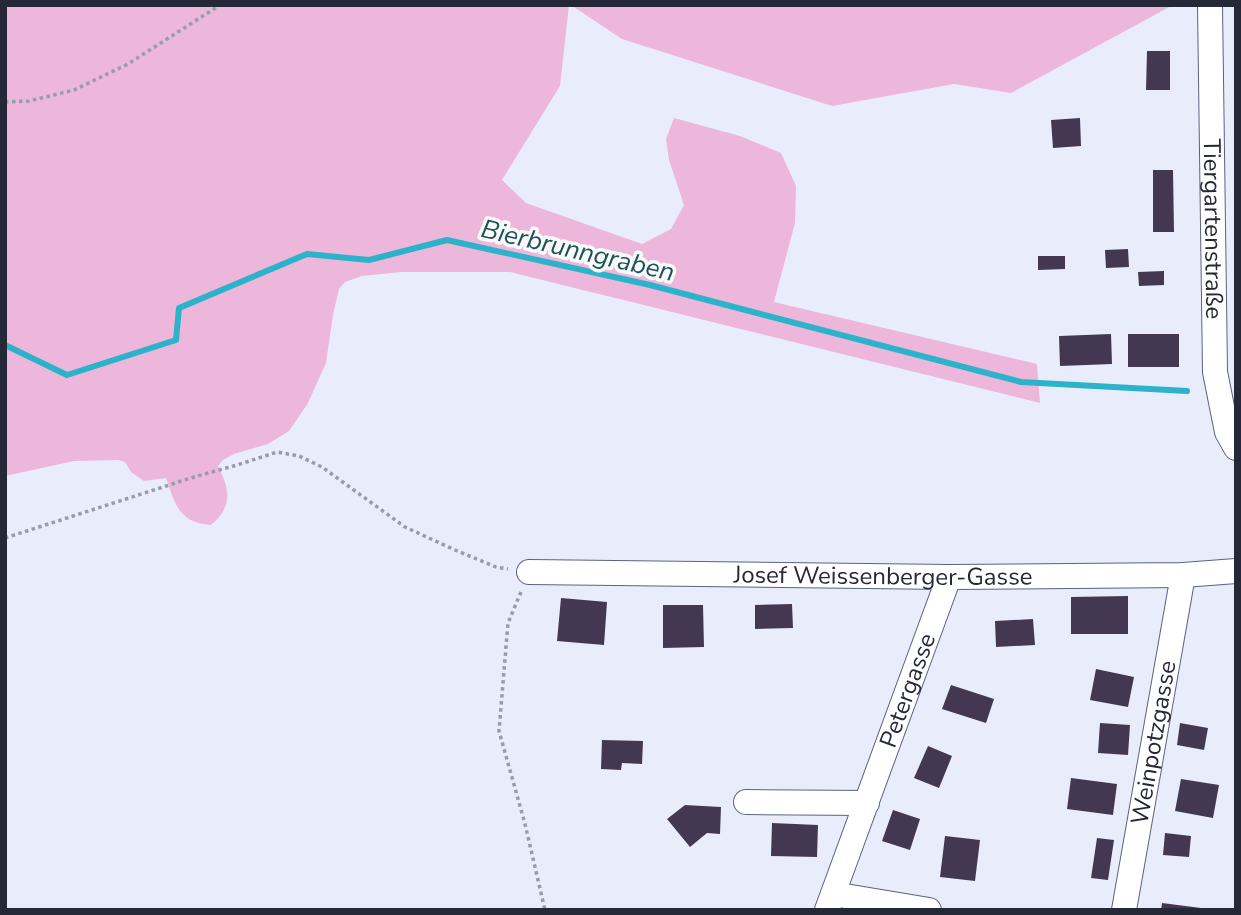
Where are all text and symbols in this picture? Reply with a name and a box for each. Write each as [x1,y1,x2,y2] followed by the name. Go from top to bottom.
[1196,138,1230,320] street label: Tiergartenstraße
[478,211,678,290] water label: Bierbrunngraben
[732,558,1033,593] street label: Josef Weissenberger-Gasse
[872,629,943,752] street label: Petergasse
[1123,658,1184,827] street label: Weinpotzgasse

